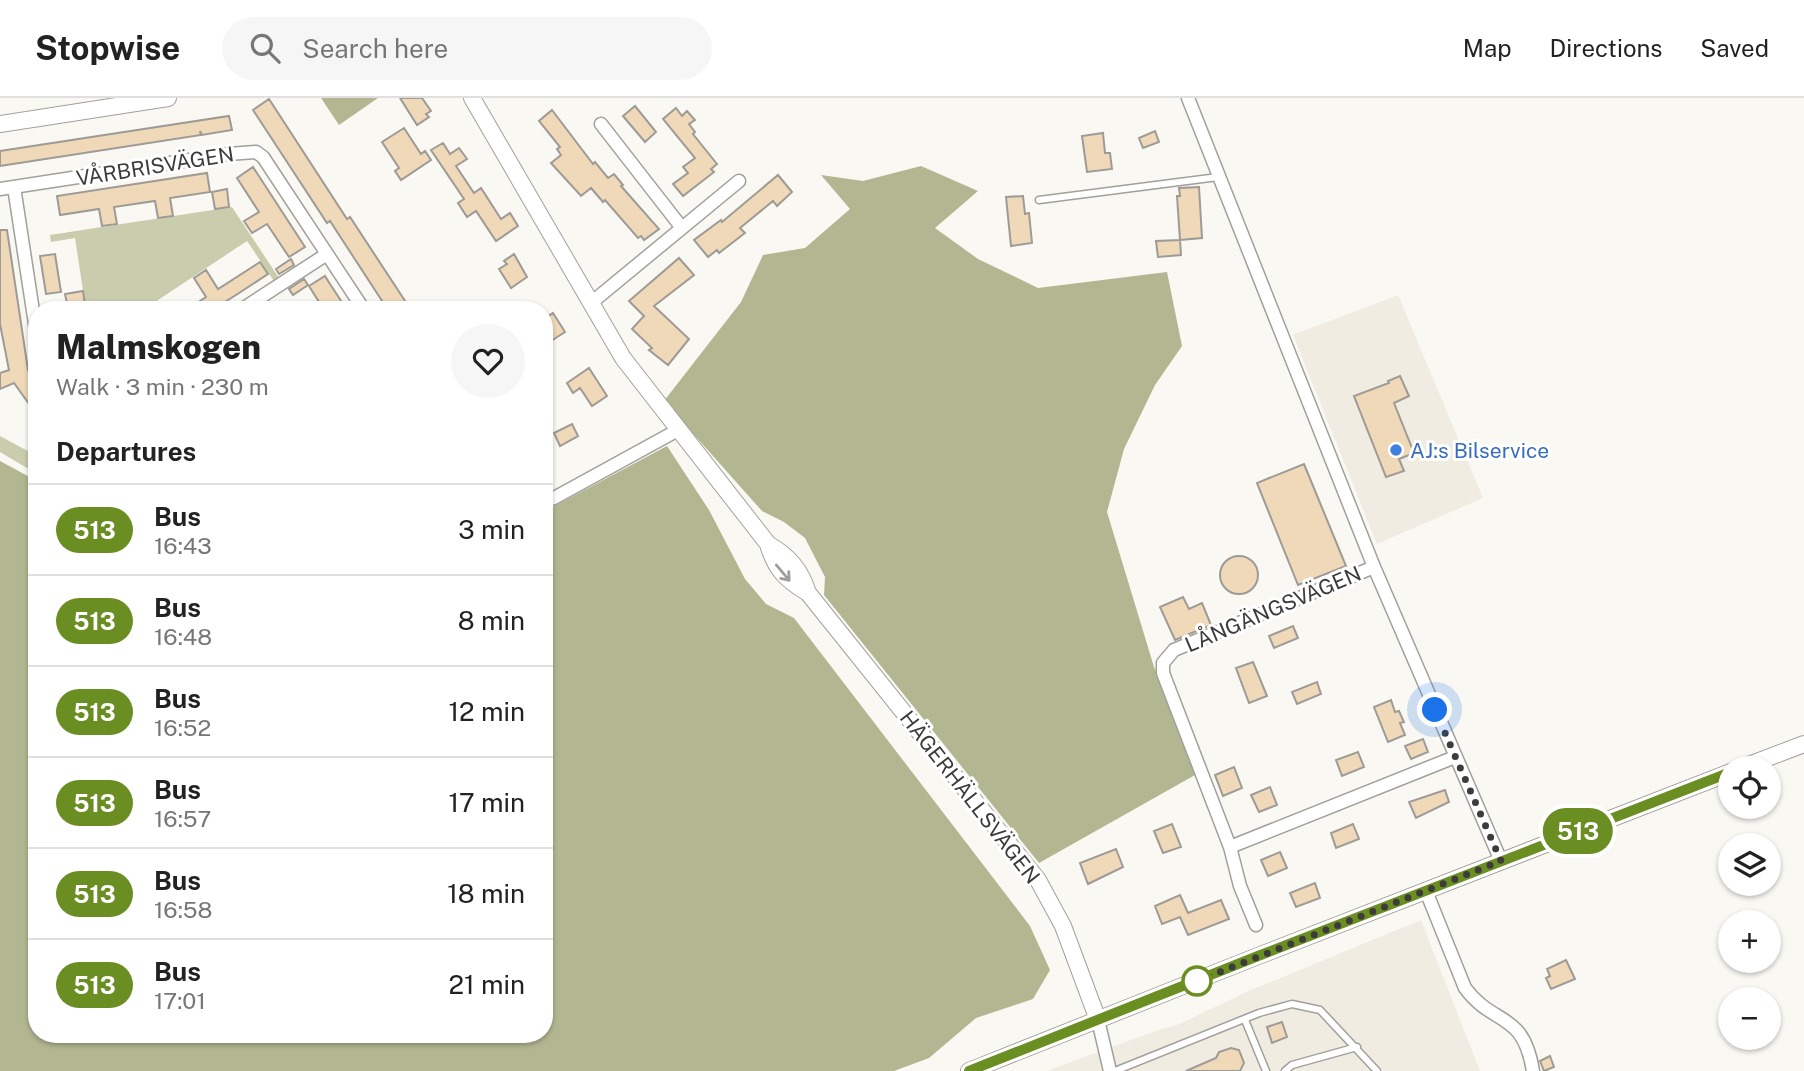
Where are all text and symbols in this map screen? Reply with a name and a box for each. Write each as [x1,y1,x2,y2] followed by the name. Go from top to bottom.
[222,17,712,80] search box
[35,29,180,67] text: Stopwise
[246,29,284,67] icon: search
[302,33,448,64] text: Search here
[1463,34,1512,62] text: Map
[1550,34,1662,62] text: Directions
[1700,34,1769,62] text: Saved
[74,140,236,191] street label: VÅRBRISVÄGEN
[451,324,525,398] button: heart
[56,328,261,366] text: Malmskogen
[56,373,269,400] text: Walk · 3 min · 230 m
[56,436,196,467] text: Departures
[1410,438,1549,463] place label: AJ:s Bilservice
[1388,442,1404,458] marker: AJ:s Bilservice
[154,501,201,532] text: Bus
[458,514,525,545] text: 3 min
[73,516,116,544] text: 513
[154,532,212,559] text: 16:43
[1181,560,1365,657] street label: LÅNGÄNGSVÄGEN
[775,563,790,581] one-way arrow
[154,592,201,623] text: Bus
[458,605,525,636] text: 8 min
[73,607,116,635] text: 513
[154,623,212,650] text: 16:48
[154,683,201,714] text: Bus
[1417,692,1452,727] your location
[449,696,525,727] text: 12 min
[73,698,116,726] text: 513
[895,706,1045,888] street label: HÄGERHÄLLSVÄGEN
[154,714,211,741] text: 16:52
[1718,756,1781,1050] map controls
[1718,756,1781,819] button: locate
[154,774,201,805] text: Bus
[448,787,525,818] text: 17 min
[73,789,116,817] text: 513
[154,805,211,832] text: 16:57
[1538,808,1618,854] line badge: 513
[1557,817,1599,845] text: 513
[1718,833,1781,896] button: layers
[154,865,201,896] text: Bus
[447,878,525,909] text: 18 min
[73,880,116,908] text: 513
[154,896,213,923] text: 16:58
[1718,910,1781,973] button: +
[154,956,201,987] text: Bus
[1182,966,1212,996] unlabelled marker
[449,969,525,1000] text: 21 min
[73,971,116,999] text: 513
[154,987,206,1014] text: 17:01
[1718,987,1781,1050] button: −

